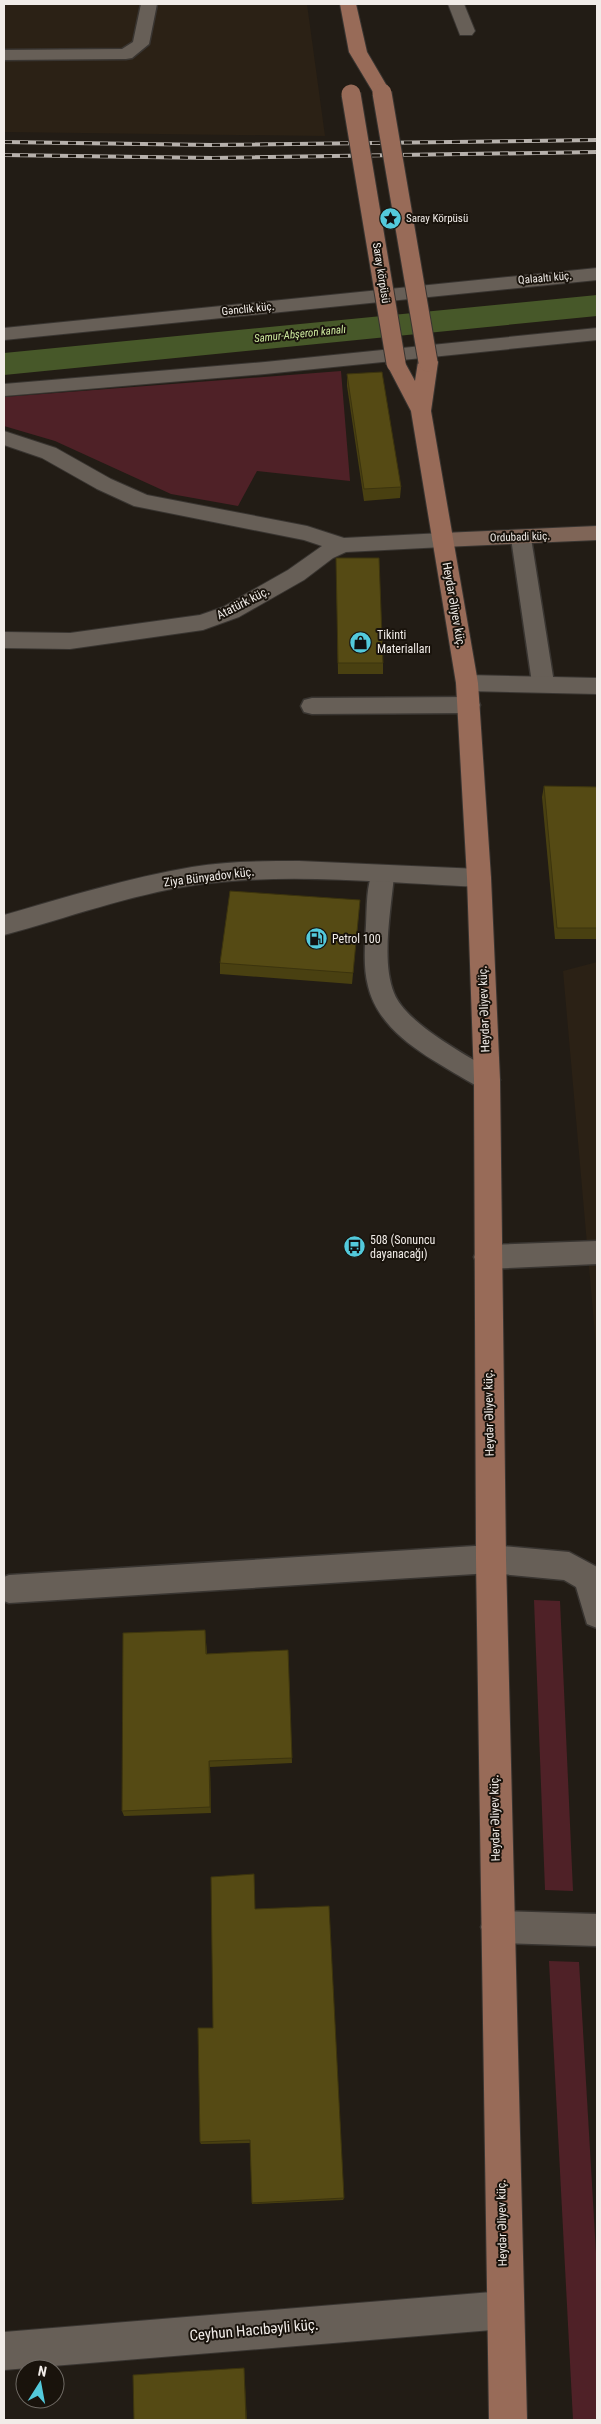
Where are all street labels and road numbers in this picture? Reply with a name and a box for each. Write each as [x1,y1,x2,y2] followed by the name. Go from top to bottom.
[370,242,392,304] street label: Saray körpüsü
[517,269,573,287] street label: Qalaaltı küç.
[221,300,275,318] street label: Gənclik küç.
[490,529,550,545] street label: Ordubadi küç.
[440,561,468,649] street label: Heydər Əliyev küç.
[214,584,272,622] street label: Atatürk küç.
[163,865,255,889] street label: Ziya Bünyadov küç.
[475,965,493,1053] street label: Heydər Əliyev küç.
[481,1369,497,1457] street label: Heydər Əliyev küç.
[487,1774,503,1862] street label: Heydər Əliyev küç.
[494,2179,510,2267] street label: Heydər Əliyev küç.
[189,2315,319,2345] street label: Ceyhun Hacıbəyli küç.

